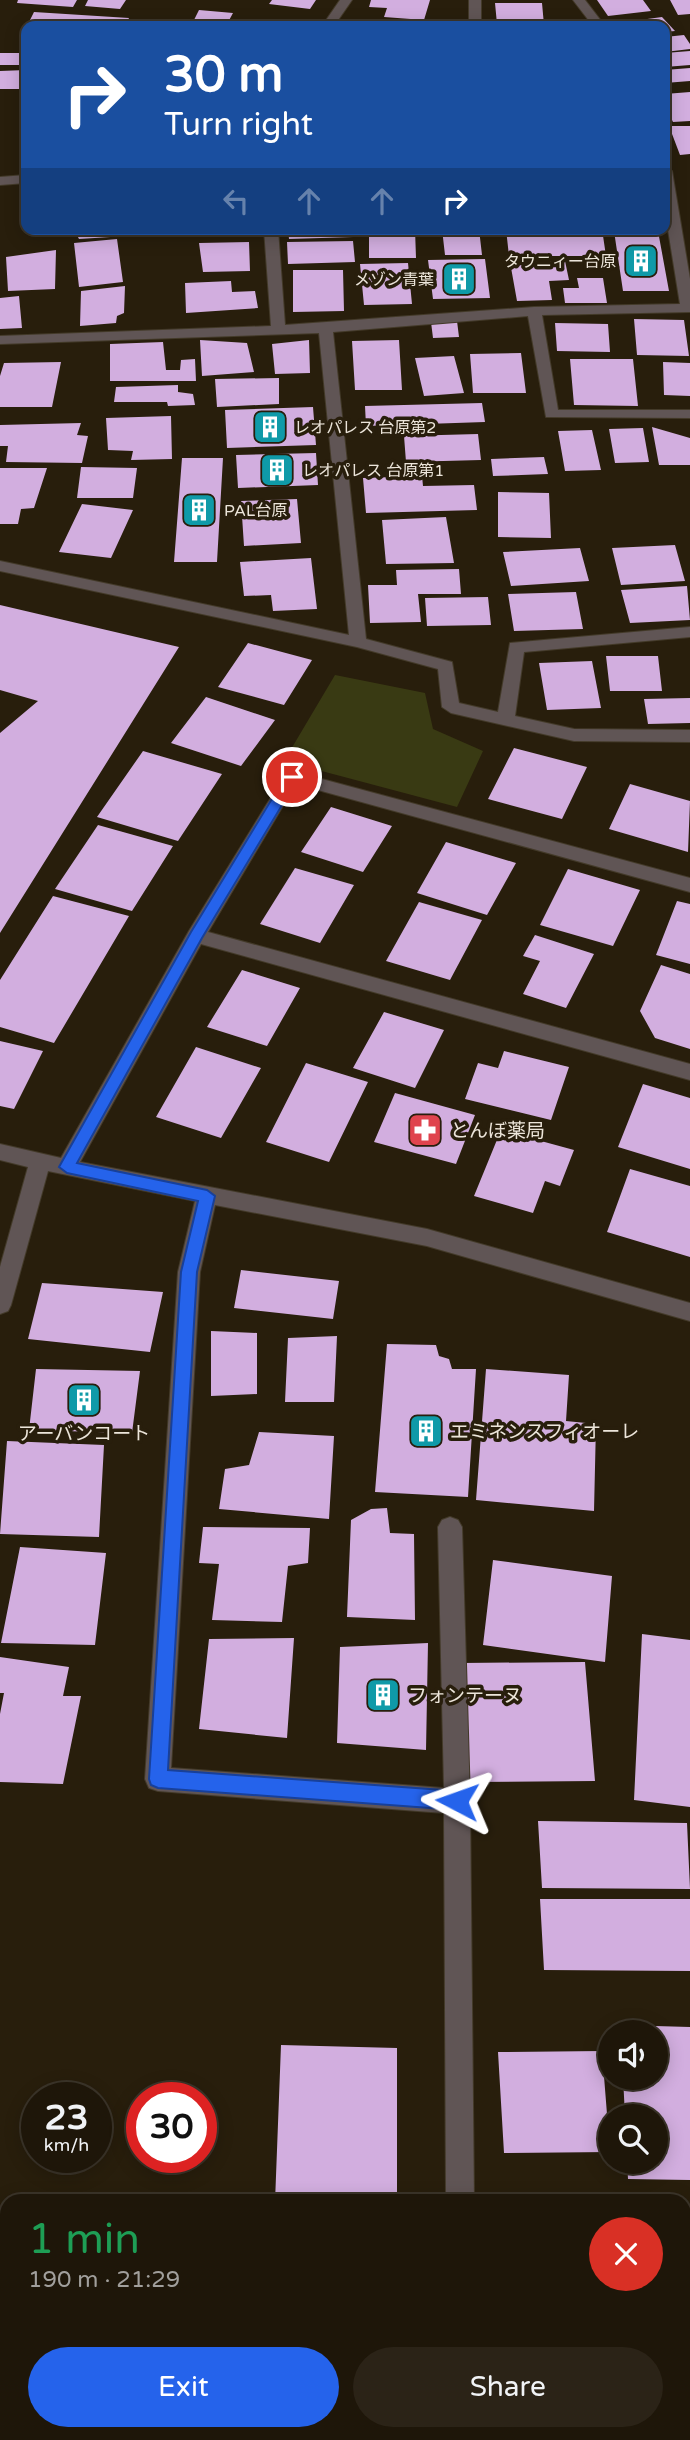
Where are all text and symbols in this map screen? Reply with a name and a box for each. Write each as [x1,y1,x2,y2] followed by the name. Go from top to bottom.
[164,46,283,105] text: 30 m
[49,49,140,140] icon: right
[164,106,313,144] text: Turn right
[217,182,255,220] icon: left
[290,182,328,220] icon: ahead
[363,182,401,220] icon: ahead
[436,182,474,220] icon: right
[622,242,660,280] building icon: タウニィー台原
[504,252,616,272] place label: タウニィー台原
[440,260,478,298] building icon: メゾン青葉
[354,270,434,290] place label: メゾン青葉
[251,408,289,446] building icon: レオパレス 台原第2
[294,418,436,438] place label: レオパレス 台原第2
[258,451,296,489] building icon: レオパレス 台原第1
[302,461,444,481] place label: レオパレス 台原第1
[180,491,218,529] building icon: PAL台原
[224,501,287,521] place label: PAL台原
[262,747,322,807] pin
[273,758,311,796] icon: arrive
[406,1111,444,1149] pharmacy icon: とんぼ薬局
[450,1120,545,1142] place label: とんぼ薬局
[65,1381,103,1419] building icon: アーバンコート
[407,1412,445,1450] building icon: エミネンスフィオーレ
[450,1421,639,1443] place label: エミネンスフィオーレ
[18,1423,150,1445] place label: アーバンコート
[364,1676,402,1714] building icon: フォンテーヌ
[408,1685,522,1707] place label: フォンテーヌ
[420,1764,494,1838] position arrow
[598,2020,668,2174] map controls
[598,2020,668,2090] button: sound
[126,2082,217,2173] speed limit sign: 30
[45,2097,88,2139] text: 23
[598,2104,668,2174] button: search
[44,2134,89,2156] text: km/h
[28,2214,140,2265] text: 1 min
[589,2217,663,2291] button: close
[28,2266,180,2294] text: 190 m · 21:29
[28,2347,339,2427] button: Exit
[353,2347,663,2427] button: Share

